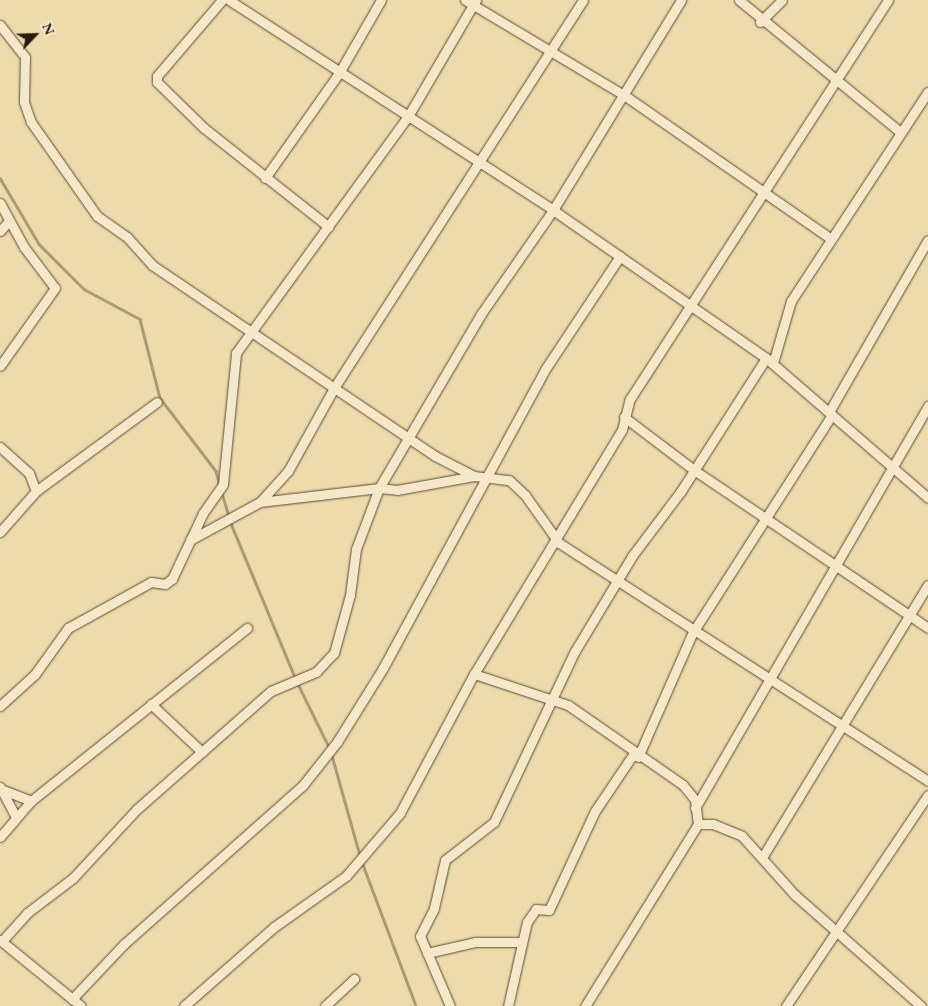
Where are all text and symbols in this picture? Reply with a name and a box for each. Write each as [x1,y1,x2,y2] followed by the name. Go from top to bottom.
[10,10,60,60] north arrow
[38,20,59,38] text: N

